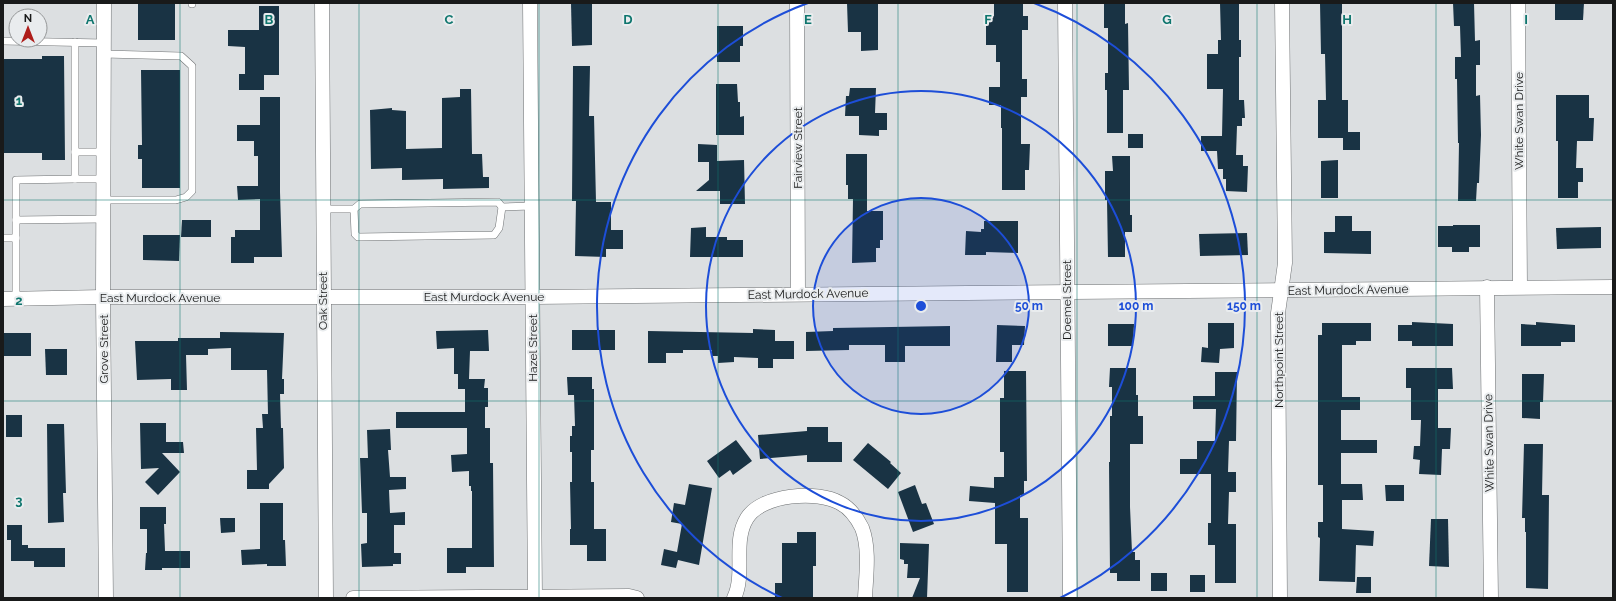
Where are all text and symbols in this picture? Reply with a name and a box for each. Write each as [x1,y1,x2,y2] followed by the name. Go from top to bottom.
[8,8,48,48] north arrow
[24,12,32,25] text: N
[86,12,95,27] text: A
[265,12,274,27] text: B
[445,12,454,27] text: C
[623,12,633,27] text: D
[804,12,812,27] text: E
[984,12,992,27] text: F
[1162,12,1172,27] text: G
[1342,12,1352,27] text: H
[1524,12,1528,27] text: I
[1512,72,1526,170] street label: White Swan Drive
[16,93,23,108] text: 1
[791,107,805,189] street label: Fairview Street
[1060,260,1074,340] street label: Doemel Street
[316,272,330,330] street label: Oak Street
[1288,282,1408,298] street label: East Murdock Avenue
[748,286,868,302] street label: East Murdock Avenue
[424,290,544,304] street label: East Murdock Avenue
[100,291,220,305] street label: East Murdock Avenue
[15,293,23,308] text: 2
[914,299,928,313] centre of rings
[1015,299,1043,313] text: 50 m
[1119,299,1153,313] text: 100 m
[1227,299,1261,313] text: 150 m
[1272,312,1286,408] street label: Northpoint Street
[97,314,111,384] street label: Grove Street
[526,314,540,382] street label: Hazel Street
[1481,394,1497,492] street label: White Swan Drive
[15,493,23,508] text: 3

